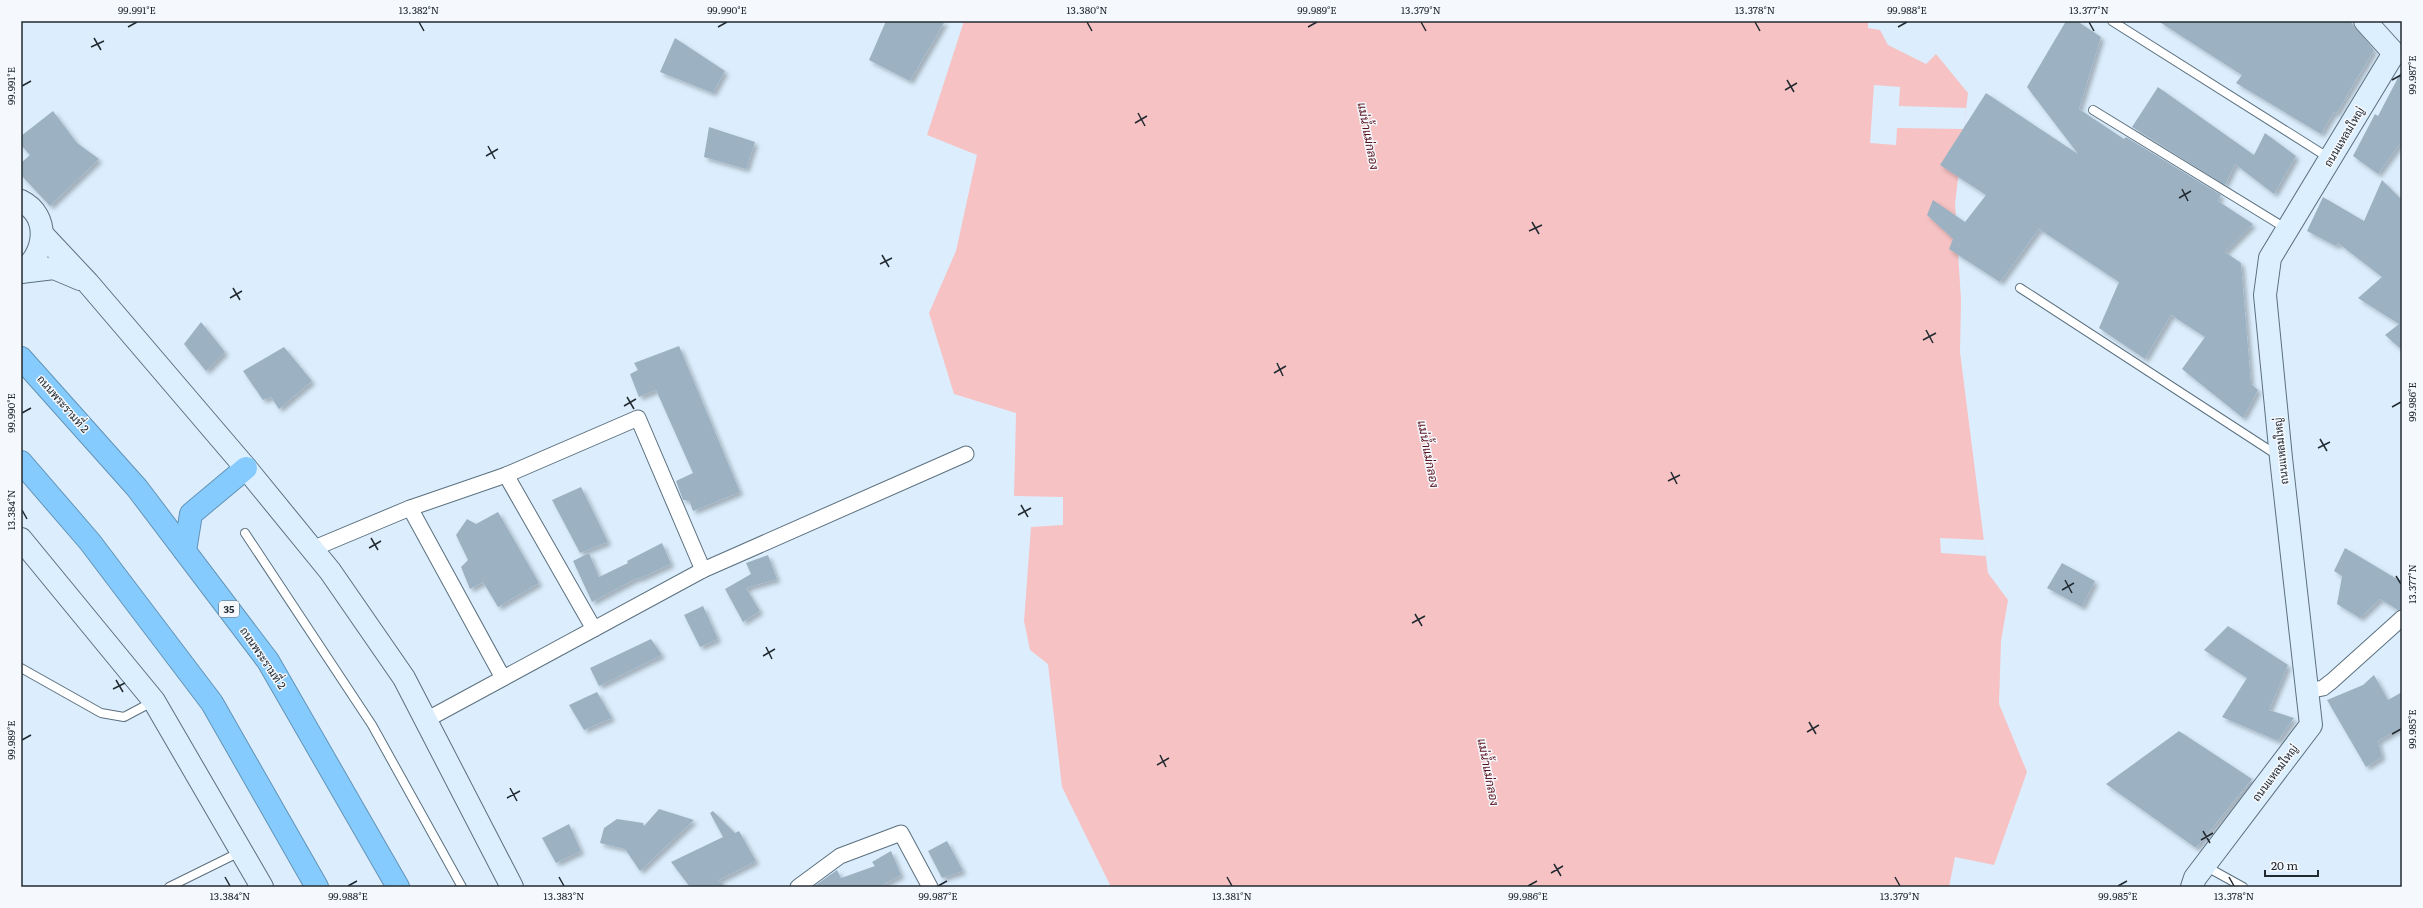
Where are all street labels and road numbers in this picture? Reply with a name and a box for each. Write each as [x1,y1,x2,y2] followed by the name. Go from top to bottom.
[2319,104,2367,169] street label: ถนนแหลมใหญ่
[34,370,95,436] street label: ถนนพระรามที่ 2
[2269,417,2291,485] street label: ถนนแหลมใหญ่
[219,601,239,617] road number: 35
[237,622,292,692] street label: ถนนพระรามที่ 2
[2248,741,2301,804] street label: ถนนแหลมใหญ่

